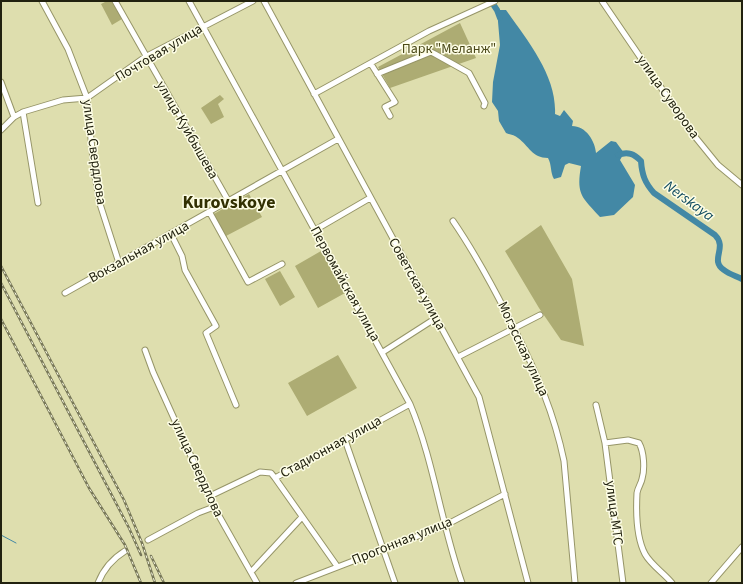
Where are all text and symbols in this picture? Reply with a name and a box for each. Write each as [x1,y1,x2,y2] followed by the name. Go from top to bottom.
[112,19,206,87] street label: Почтовая улица
[402,39,496,59] park label: Парк "Меланж"
[632,51,704,143] street label: улица Суворова
[151,77,223,183] street label: улица Куйбышева
[77,98,111,206] street label: улица Свердлова
[660,176,718,226] water label: Nerskaya
[182,190,276,215] district label: Kurovskoye
[85,216,193,288] street label: Вокзальная улица
[305,223,385,345] street label: Первомайская улица
[383,234,451,334] street label: Советская улица
[492,298,554,400] street label: Могэсская улица
[277,411,385,483] street label: Стадионная улица
[165,416,229,520] street label: улица Свердлова
[600,480,628,546] street label: улица МТС
[349,512,455,570] street label: Прогонная улица

